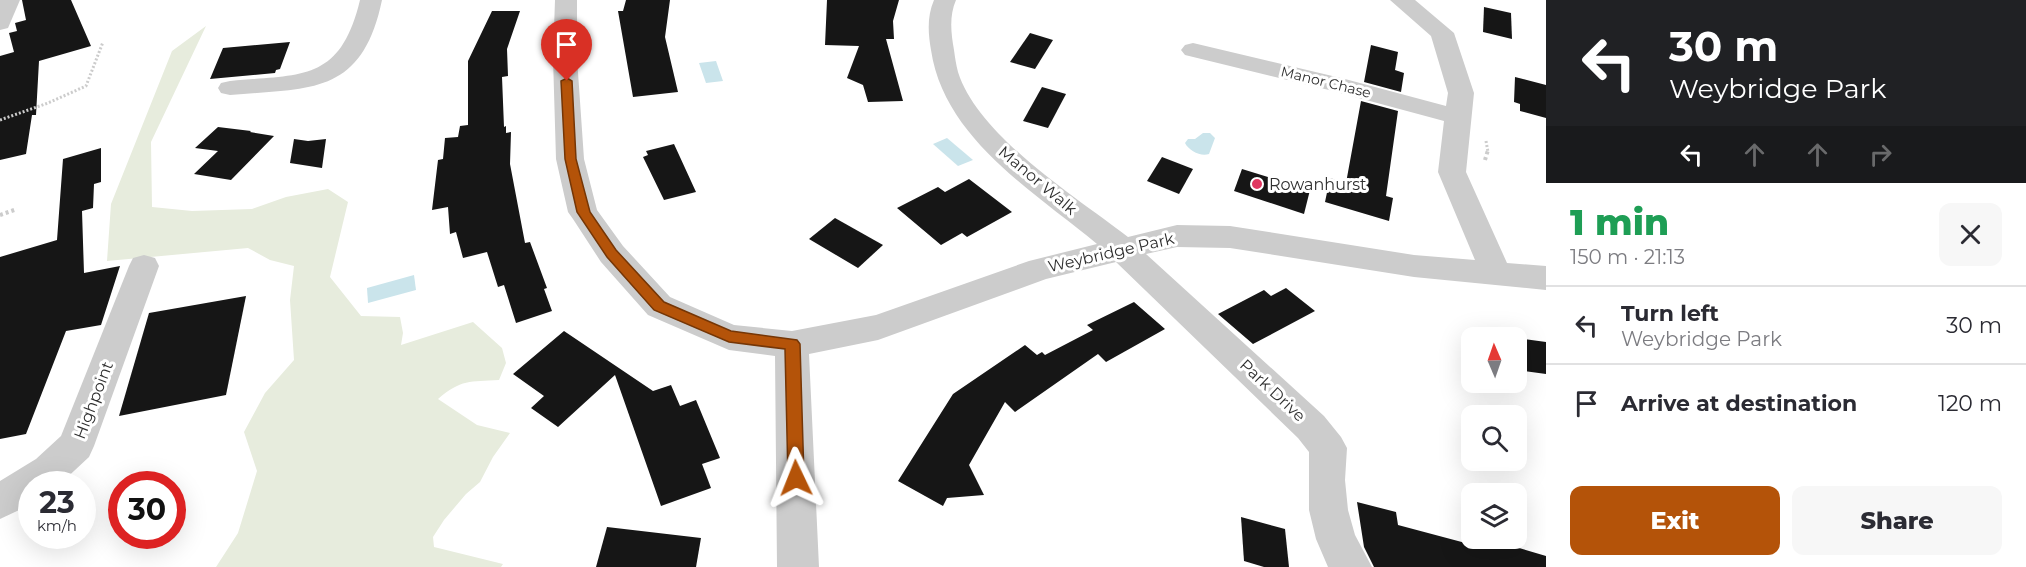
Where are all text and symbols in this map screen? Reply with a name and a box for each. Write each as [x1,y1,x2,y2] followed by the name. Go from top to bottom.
[541,19,592,81] pin
[1669,20,1778,72] text: 30 m
[1570,24,1648,102] icon: left
[550,28,583,61] icon: arrive
[1279,62,1373,102] street label: Manor Chase
[1669,72,1886,105] text: Weybridge Park
[1675,138,1708,171] icon: left
[1738,138,1771,171] icon: ahead
[1801,138,1834,171] icon: ahead
[1864,138,1897,171] icon: right
[995,142,1081,219] street label: Manor Walk
[1269,175,1367,194] place label: Rowanhurst
[1250,177,1264,191] marker: Rowanhurst
[1570,200,1669,244] text: 1 min
[1939,203,2002,266] button: close
[1046,229,1176,276] street label: Weybridge Park
[1570,245,1685,269] text: 150 m · 21:13
[1621,300,1719,327] text: Turn left
[1570,309,1603,342] icon: left
[1946,312,2002,339] text: 30 m
[1461,327,1527,393] north arrow
[1461,327,1527,549] map controls
[1621,327,1782,351] text: Weybridge Park
[1236,355,1309,425] street label: Park Drive
[70,358,117,442] street label: Highpoint
[1570,387,1603,420] icon: arrive
[1621,390,1857,417] text: Arrive at destination
[1938,390,2002,417] text: 120 m
[1461,405,1527,471] button: search
[764,446,828,510] position arrow
[108,471,186,549] speed limit sign: 30
[1461,483,1527,549] button: layers
[39,484,75,521] text: 23
[1570,486,1780,555] button: Exit
[1792,486,2002,555] button: Share
[37,516,77,535] text: km/h

